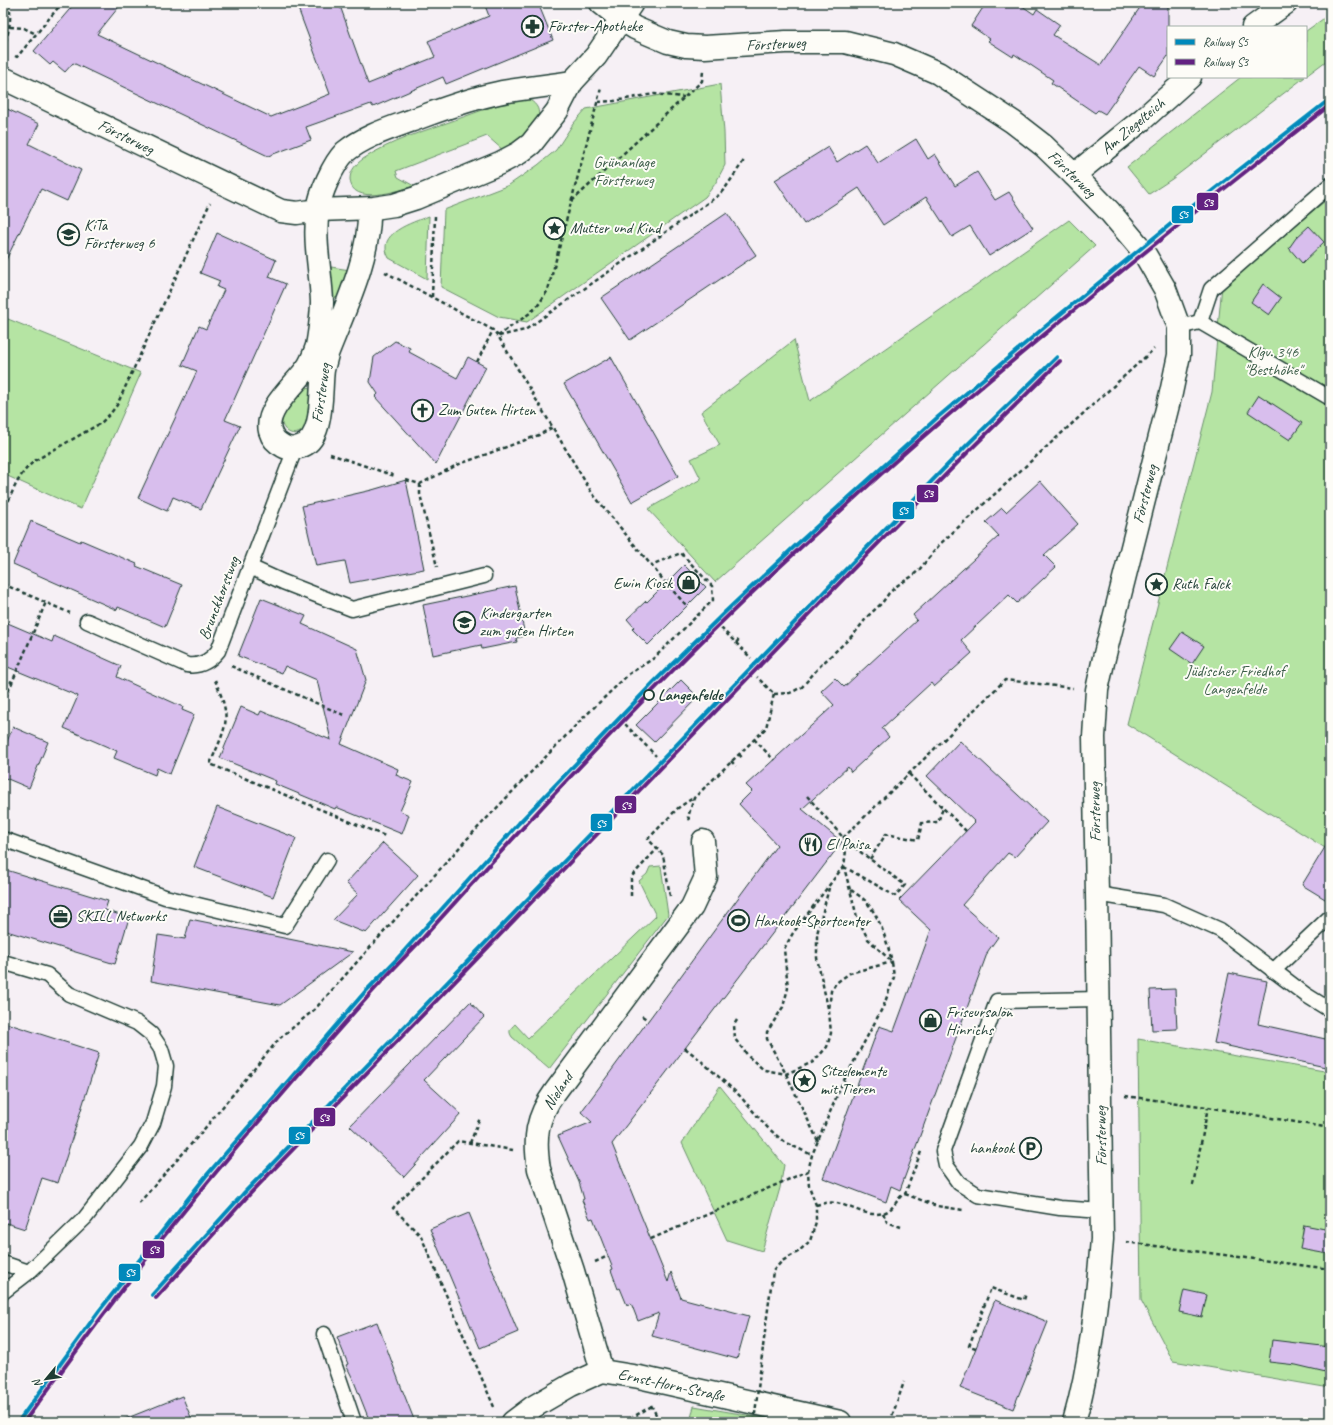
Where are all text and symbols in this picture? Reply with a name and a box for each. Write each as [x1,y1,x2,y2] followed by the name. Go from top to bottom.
[519,13,545,39] pharmacy icon: Förster-Apotheke
[548,16,644,36] place label: Förster-Apotheke
[1167,26,1307,78] legend
[746,32,808,56] street label: Försterweg
[1203,34,1249,50] text: Railway S5
[1203,54,1250,70] text: Railway S3
[1097,93,1170,159] street label: Am Ziegelteich
[95,115,158,160] street label: Försterweg
[1044,146,1101,203] street label: Försterweg
[594,152,656,190] park label: Grünanlage Försterweg
[1196,192,1219,211] line badge: S3
[1203,195,1214,209] text: S3
[1171,205,1194,224] line badge: S5
[1178,207,1189,221] text: S5
[84,215,155,253] place label: KiTa Försterweg 6
[542,215,568,241] place icon: Mutter und Kind
[570,218,663,238] place label: Mutter und Kind
[56,221,82,247] school or university icon: KiTa Försterweg 6
[1244,342,1305,380] park label: Klgv. 346 "Besthöhe"
[307,361,335,424] street label: Försterweg
[410,397,436,423] church icon: Zum Guten Hirten
[438,400,536,420] place label: Zum Guten Hirten
[1128,461,1162,525] street label: Försterweg
[916,484,939,503] line badge: S3
[923,486,934,500] text: S3
[892,501,915,520] line badge: S5
[898,503,909,517] text: S5
[194,552,245,642] street label: Brunckhorstweg
[675,570,701,596] shop icon: Ewin Kiosk
[1143,571,1169,597] place icon: Ruth Falck
[613,573,673,593] place label: Ewin Kiosk
[1172,574,1231,594] place label: Ruth Falck
[480,603,574,641] place label: Kindergarten zum guten Hirten
[452,609,478,635] school or university icon: Kindergarten zum guten Hirten
[1185,661,1289,699] park label: Jüdischer Friedhof Langenfelde
[658,685,724,705] place label: Langenfelde
[643,689,655,701] marker: Langenfelde
[1084,781,1106,842] street label: Försterweg
[614,795,637,814] line badge: S3
[621,798,632,812] text: S3
[590,813,613,832] line badge: S5
[596,816,607,830] text: S5
[797,831,823,857] restaurant icon: El Paisa
[826,834,871,854] place label: El Paisa
[47,903,73,929] office icon: SKILL Networks
[76,906,168,926] place label: SKILL Networks
[725,908,751,934] sports icon: Hankook-Sportcenter
[754,911,872,931] place label: Hankook-Sportcenter
[946,1002,1013,1040] place label: Friseursalon Hinrichs
[917,1008,943,1034] shop icon: Friseursalon Hinrichs
[820,1061,888,1099] place label: Sitzelemente mit Tieren
[538,1066,579,1114] street label: Nieland
[791,1067,817,1093] place icon: Sitzelemente mit Tieren
[1090,1105,1112,1166] street label: Försterweg
[313,1107,336,1127] line badge: S3
[319,1110,330,1124] text: S3
[288,1126,311,1145] line badge: S5
[294,1128,305,1142] text: S5
[1017,1135,1043,1161] parking icon: hankook
[969,1138,1015,1158] place label: hankook
[142,1240,165,1259] line badge: S3
[149,1242,160,1256] text: S3
[118,1263,141,1282] line badge: S5
[125,1265,136,1279] text: S5
[26,1359,66,1399] north arrow
[616,1364,728,1406] street label: Ernst-Horn-Straße
[28,1376,45,1390] text: N

